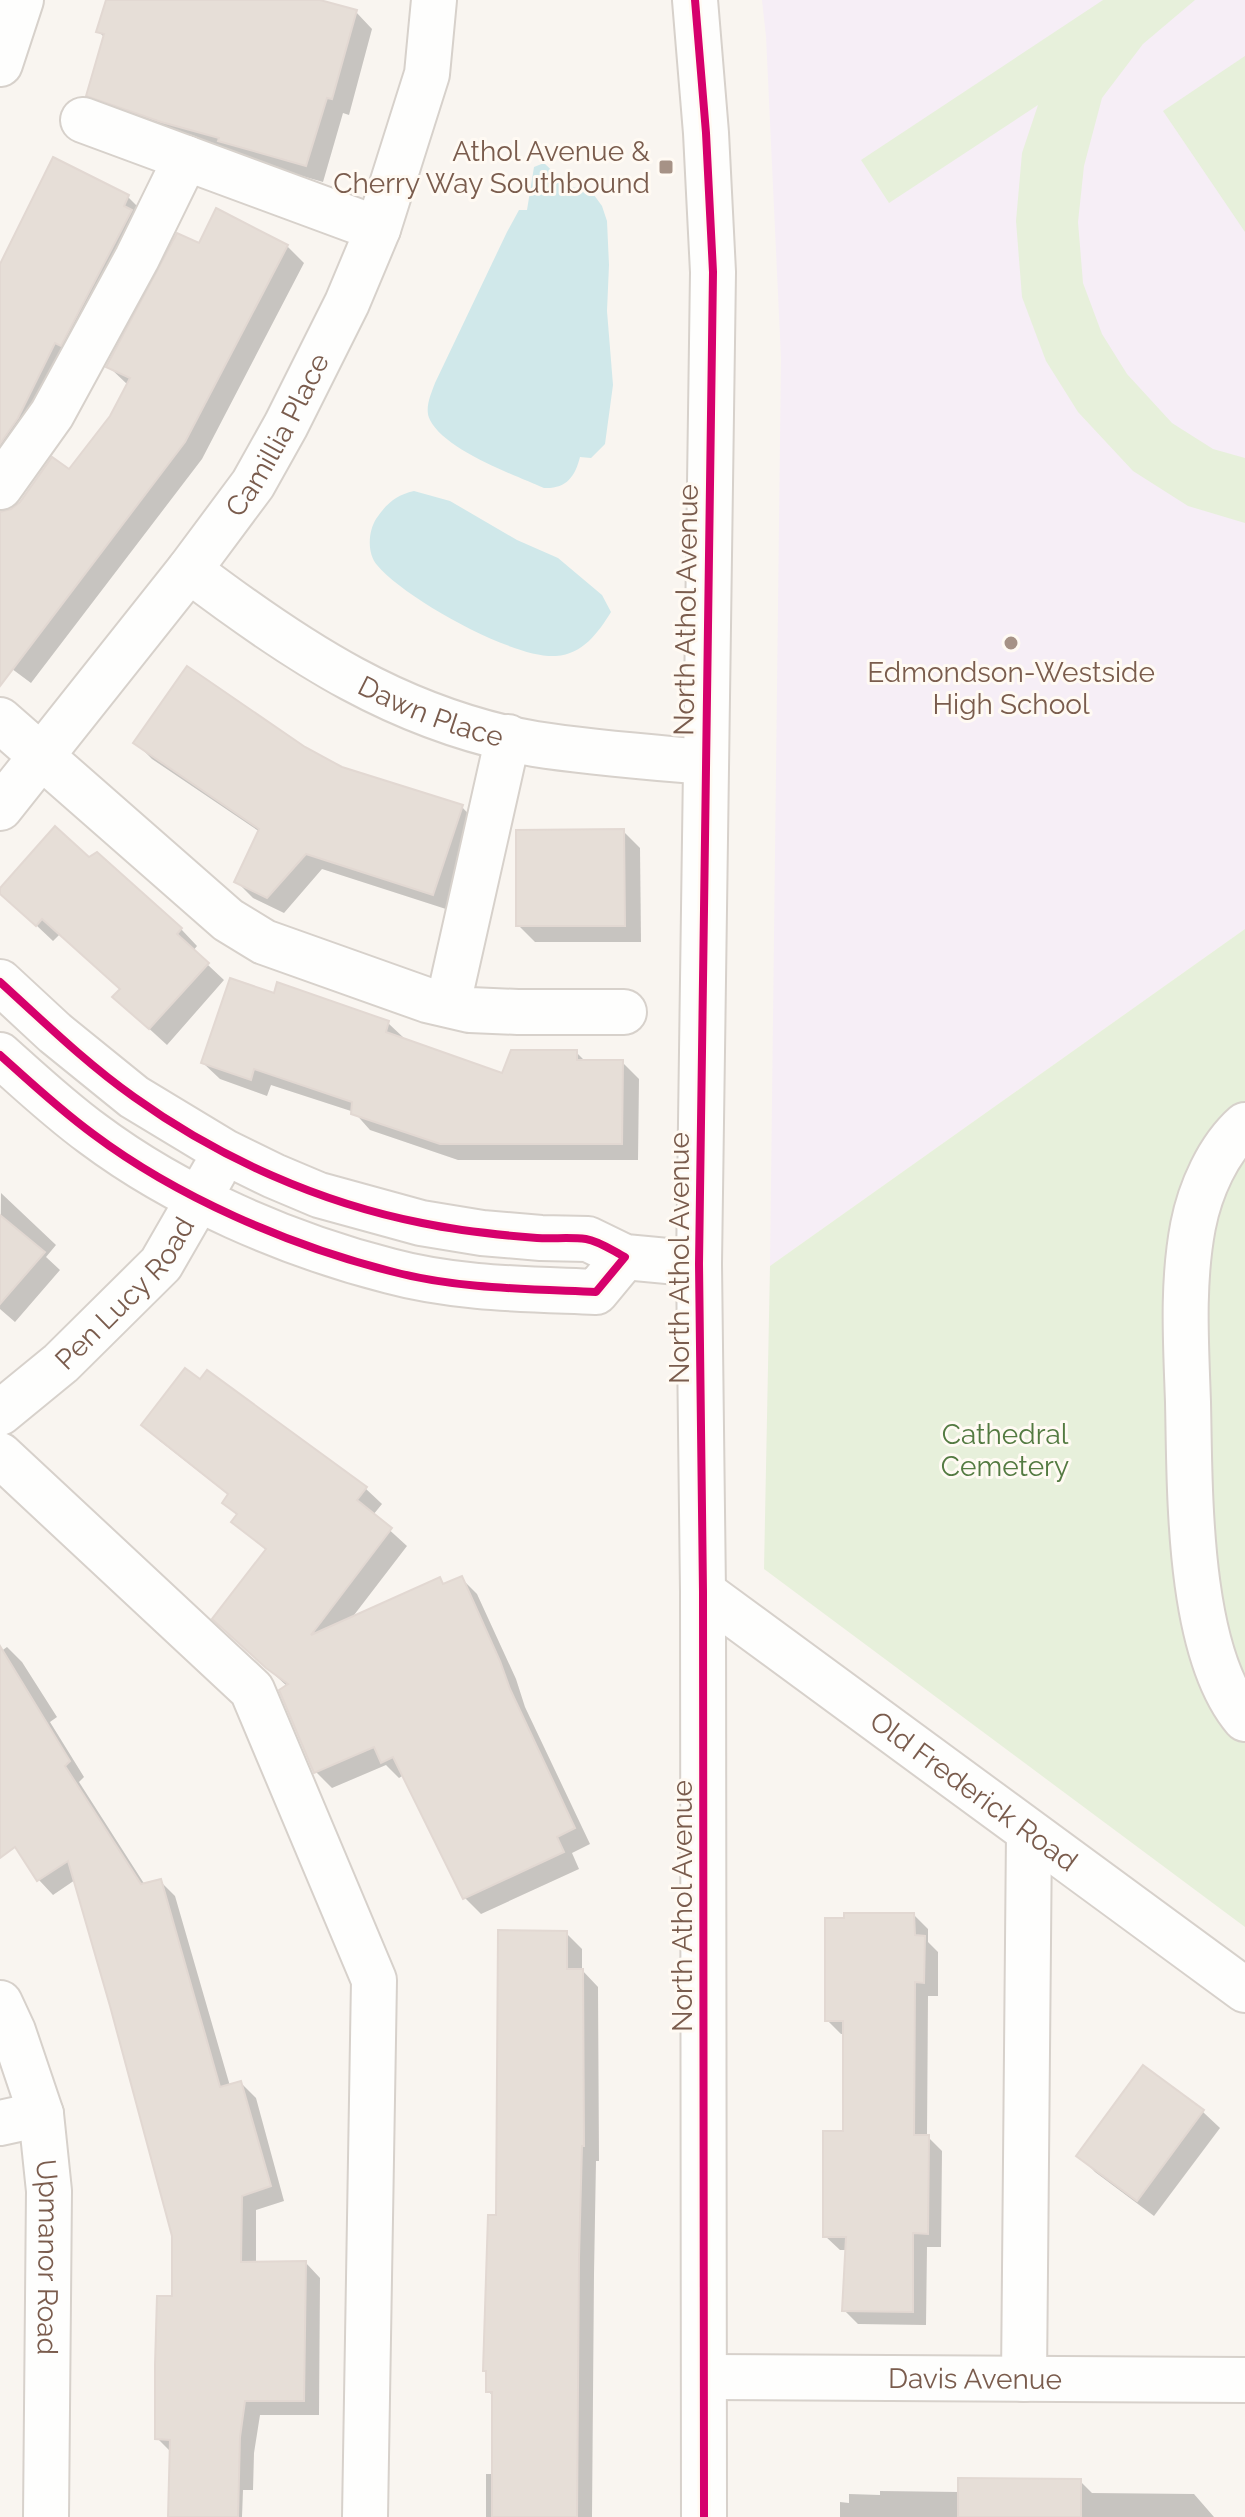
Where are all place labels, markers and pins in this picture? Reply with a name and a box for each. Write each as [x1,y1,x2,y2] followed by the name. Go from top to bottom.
[333,135,650,200] place label: Athol Avenue & Cherry Way Southbound
[657,158,675,176] marker: Athol Avenue & Cherry Way Southbound
[1002,634,1020,652] marker: Edmondson-Westside High School
[867,656,1155,721] place label: Edmondson-Westside High School

